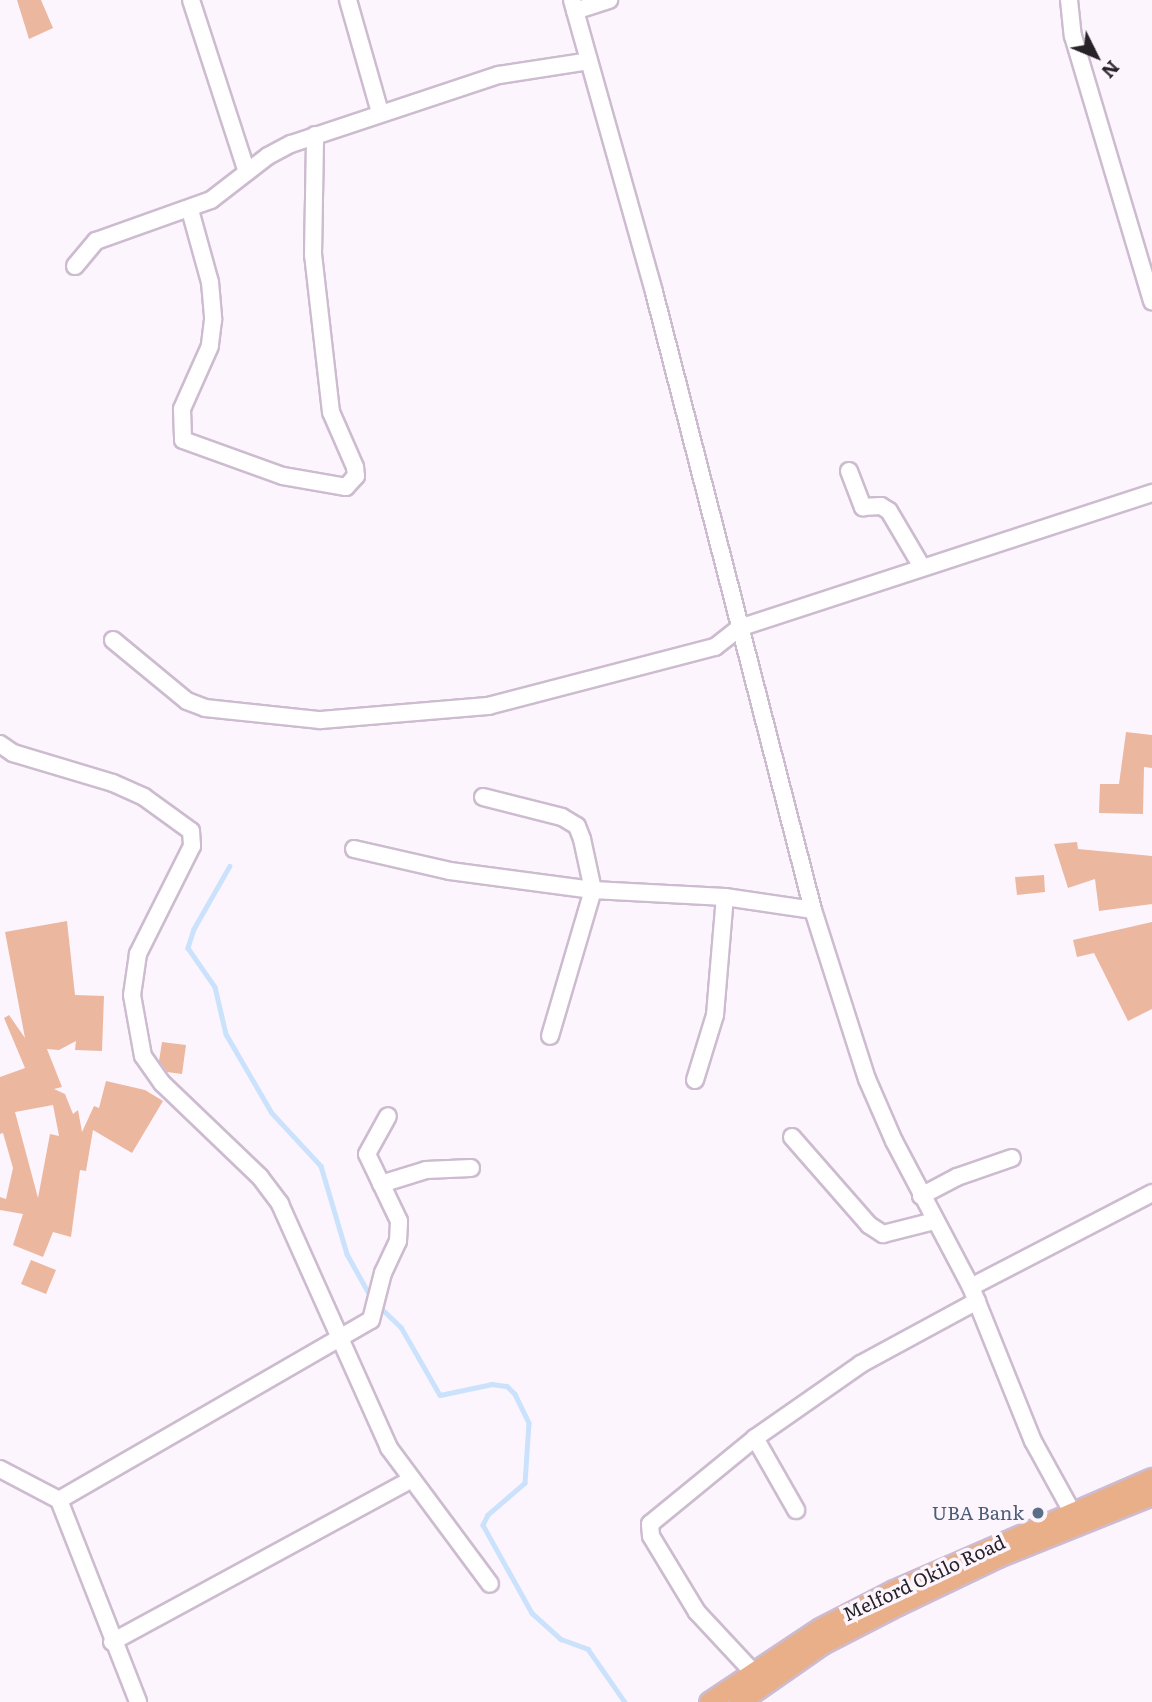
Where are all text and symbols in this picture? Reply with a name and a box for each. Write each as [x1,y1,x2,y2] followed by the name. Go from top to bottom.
[1061,21,1131,91] north arrow
[1096,55,1127,86] text: N
[932,1502,1024,1524] place label: UBA Bank
[1030,1505,1046,1521] marker: UBA Bank
[839,1530,1009,1626] street label: Melford Okilo Road

